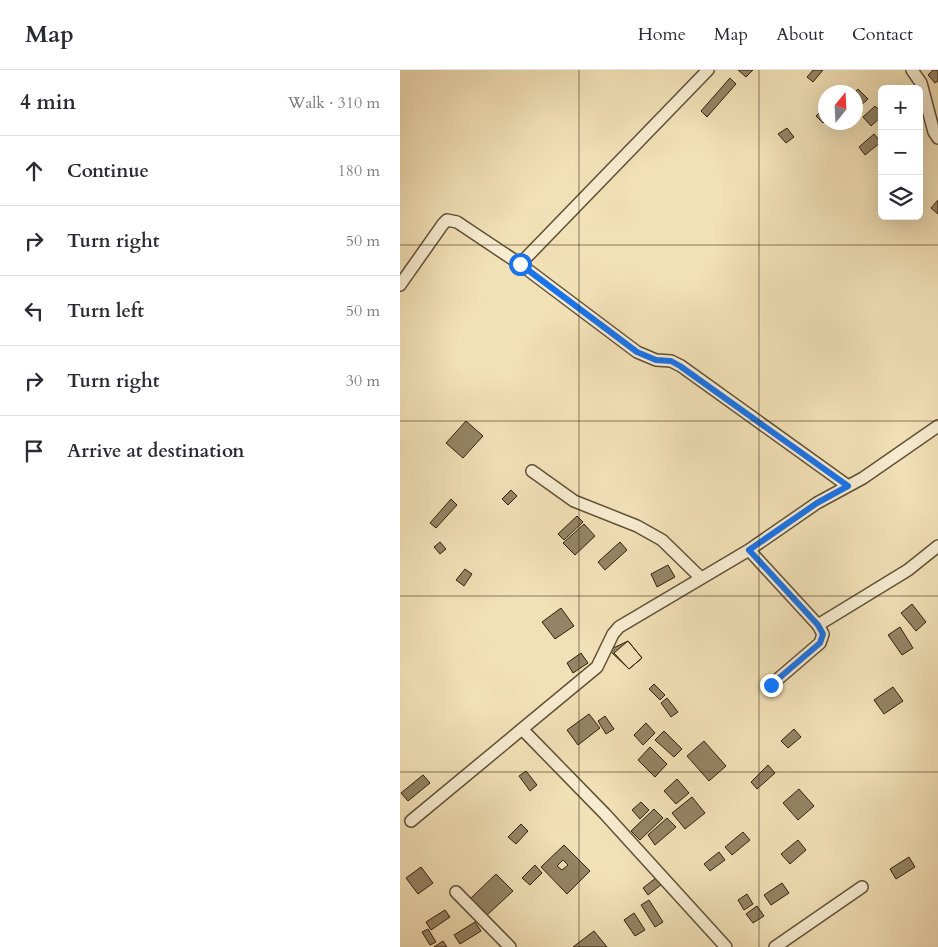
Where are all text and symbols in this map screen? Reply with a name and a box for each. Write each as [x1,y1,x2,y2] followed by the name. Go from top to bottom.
[25,18,74,51] text: Map
[638,22,686,47] text: Home
[714,22,748,47] text: Map
[776,22,824,47] text: About
[852,22,913,47] text: Contact
[818,85,863,130] north arrow
[878,85,923,220] map controls
[878,85,923,130] button: +
[20,88,76,117] text: 4 min
[288,92,380,114] text: Walk · 310 m
[878,130,923,175] button: −
[20,157,48,185] icon: ahead
[67,158,149,184] text: Continue
[338,160,380,182] text: 180 m
[878,175,923,220] button: layers
[20,227,48,255] icon: right
[67,228,159,254] text: Turn right
[346,230,380,252] text: 50 m
[509,253,532,276] route start
[20,297,48,325] icon: left
[67,298,144,324] text: Turn left
[346,300,380,322] text: 50 m
[20,367,48,395] icon: right
[67,368,159,394] text: Turn right
[346,370,380,392] text: 30 m
[20,437,48,465] icon: arrive
[67,438,244,464] text: Arrive at destination
[760,674,783,697] route end

